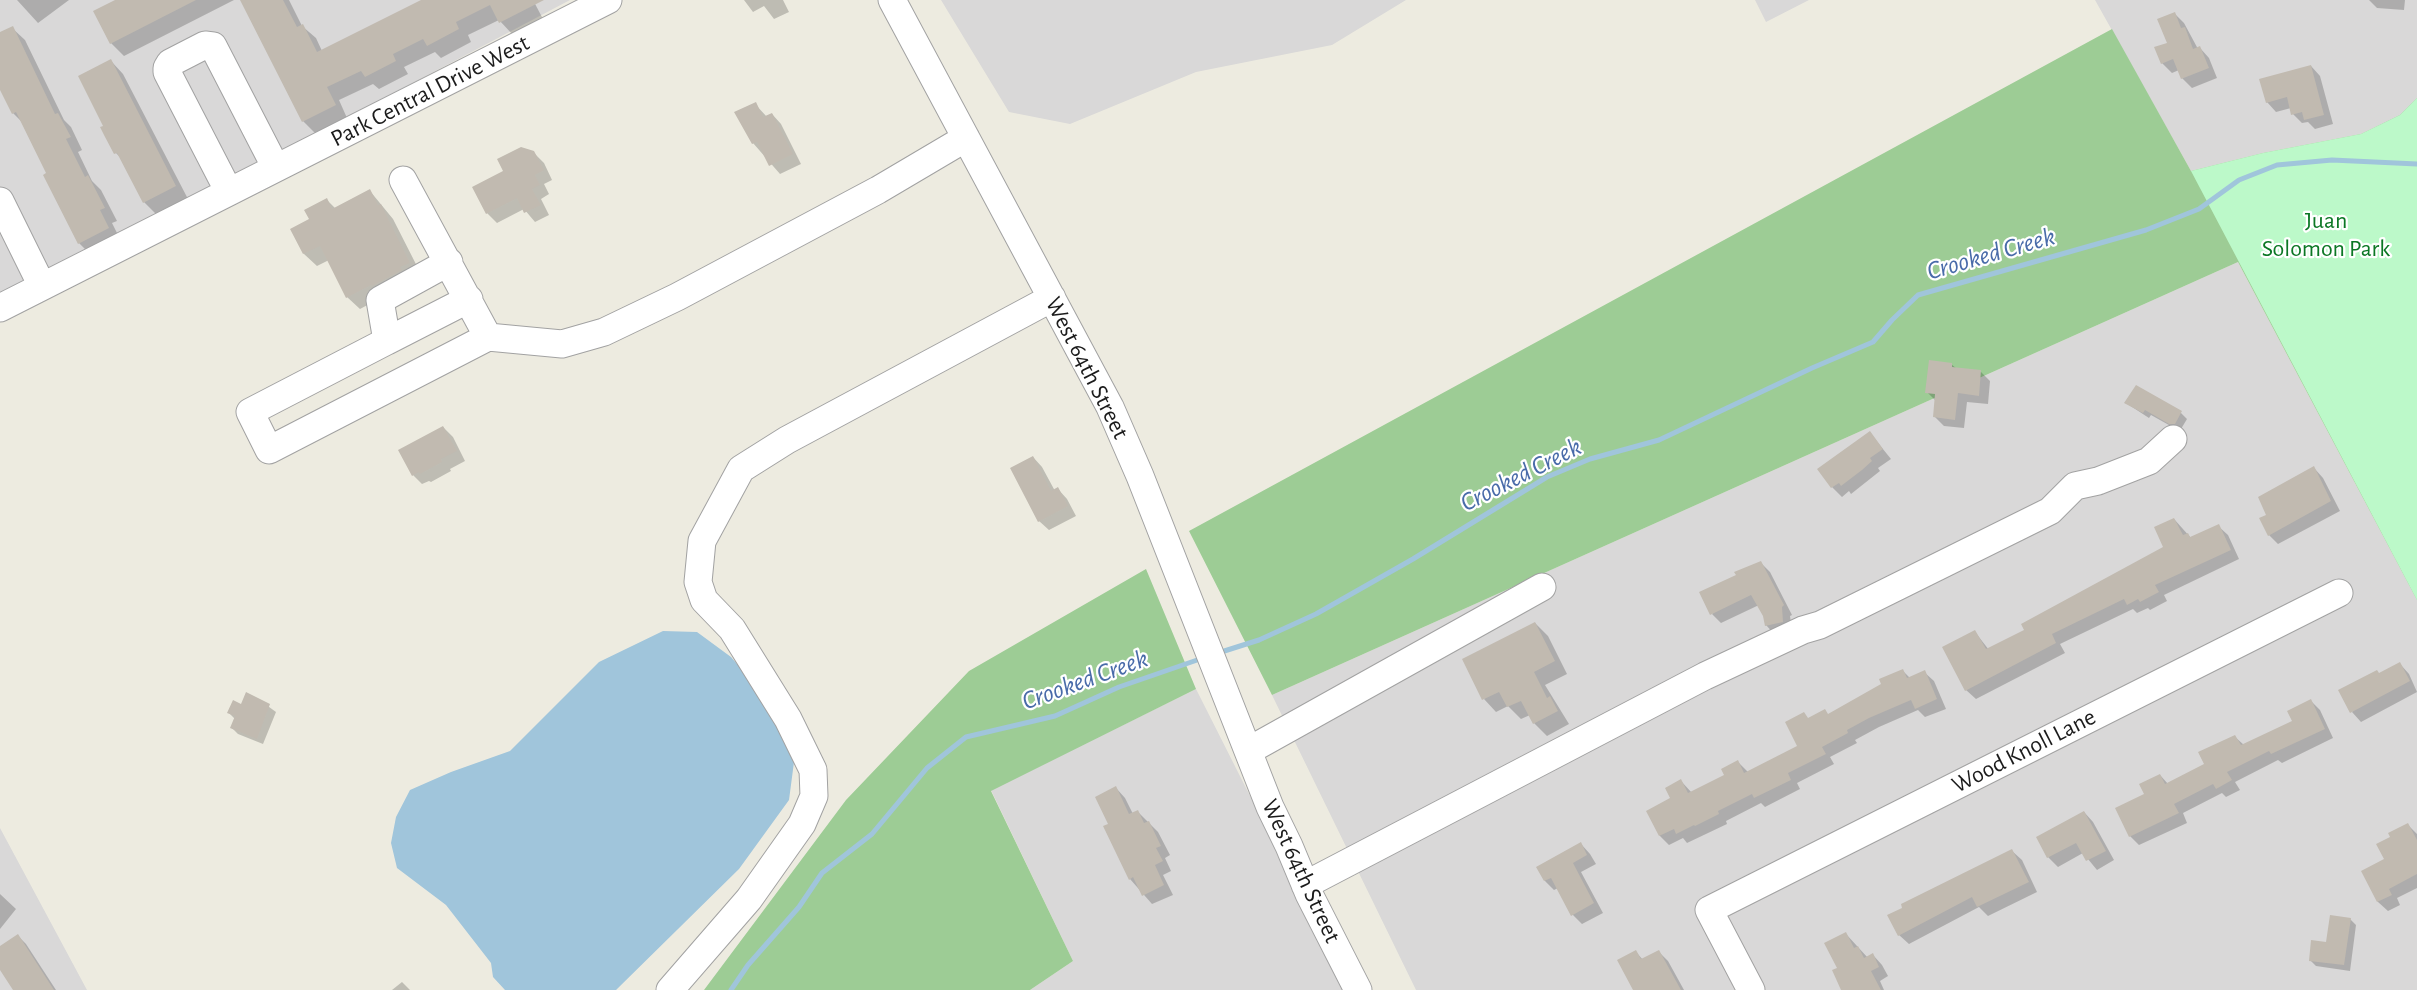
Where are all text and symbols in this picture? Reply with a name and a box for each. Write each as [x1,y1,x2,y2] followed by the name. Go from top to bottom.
[326,28,534,154] street label: Park Central Drive West
[2262,207,2390,263] park label: Juan Solomon Park
[1923,221,2059,287] water label: Crooked Creek
[1039,292,1135,444] street label: West 64th Street
[1455,431,1587,519] water label: Crooked Creek
[1018,643,1152,717] water label: Crooked Creek
[1947,702,2101,800] street label: Wood Knoll Lane
[1255,795,1347,947] street label: West 64th Street

